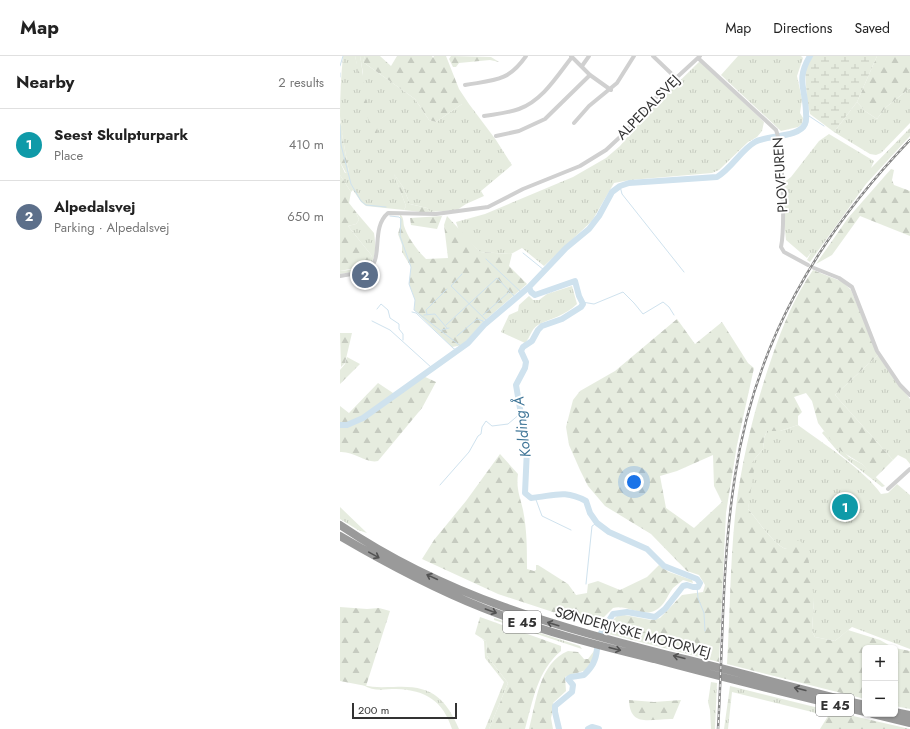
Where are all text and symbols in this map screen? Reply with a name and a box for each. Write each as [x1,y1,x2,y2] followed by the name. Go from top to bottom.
[20,14,59,41] text: Map
[725,18,751,38] text: Map
[773,18,833,38] text: Directions
[855,18,890,38] text: Saved
[16,70,74,94] text: Nearby
[612,70,684,144] street label: ALPEDALSVEJ
[278,73,324,92] text: 2 results
[54,124,188,146] text: Seest Skulpturpark
[26,135,32,154] text: 1
[289,135,324,154] text: 410 m
[767,137,793,213] street label: PLOVFUREN
[54,146,83,165] text: Place
[54,196,135,218] text: Alpedalsvej
[25,207,33,226] text: 2
[287,207,324,226] text: 650 m
[54,218,169,237] text: Parking · Alpedalsvej
[352,260,378,290] pin: 2
[507,395,537,459] water label: Kolding Å
[624,472,644,492] your location
[832,492,858,522] pin: 1
[367,552,379,560] one-way arrow
[426,573,438,580] one-way arrow
[553,602,713,662] street label: SØNDERJYSKE MOTORVEJ
[484,608,497,615] one-way arrow
[503,611,541,633] road number: E 45
[547,620,560,627] one-way arrow
[862,645,898,717] map controls
[862,645,898,681] button: +
[608,646,621,654] one-way arrow
[672,653,685,661] one-way arrow
[862,681,898,717] button: −
[794,684,807,692] one-way arrow
[816,694,854,716] road number: E 45
[352,701,457,720] scale bar
[358,702,389,718] text: 200 m

